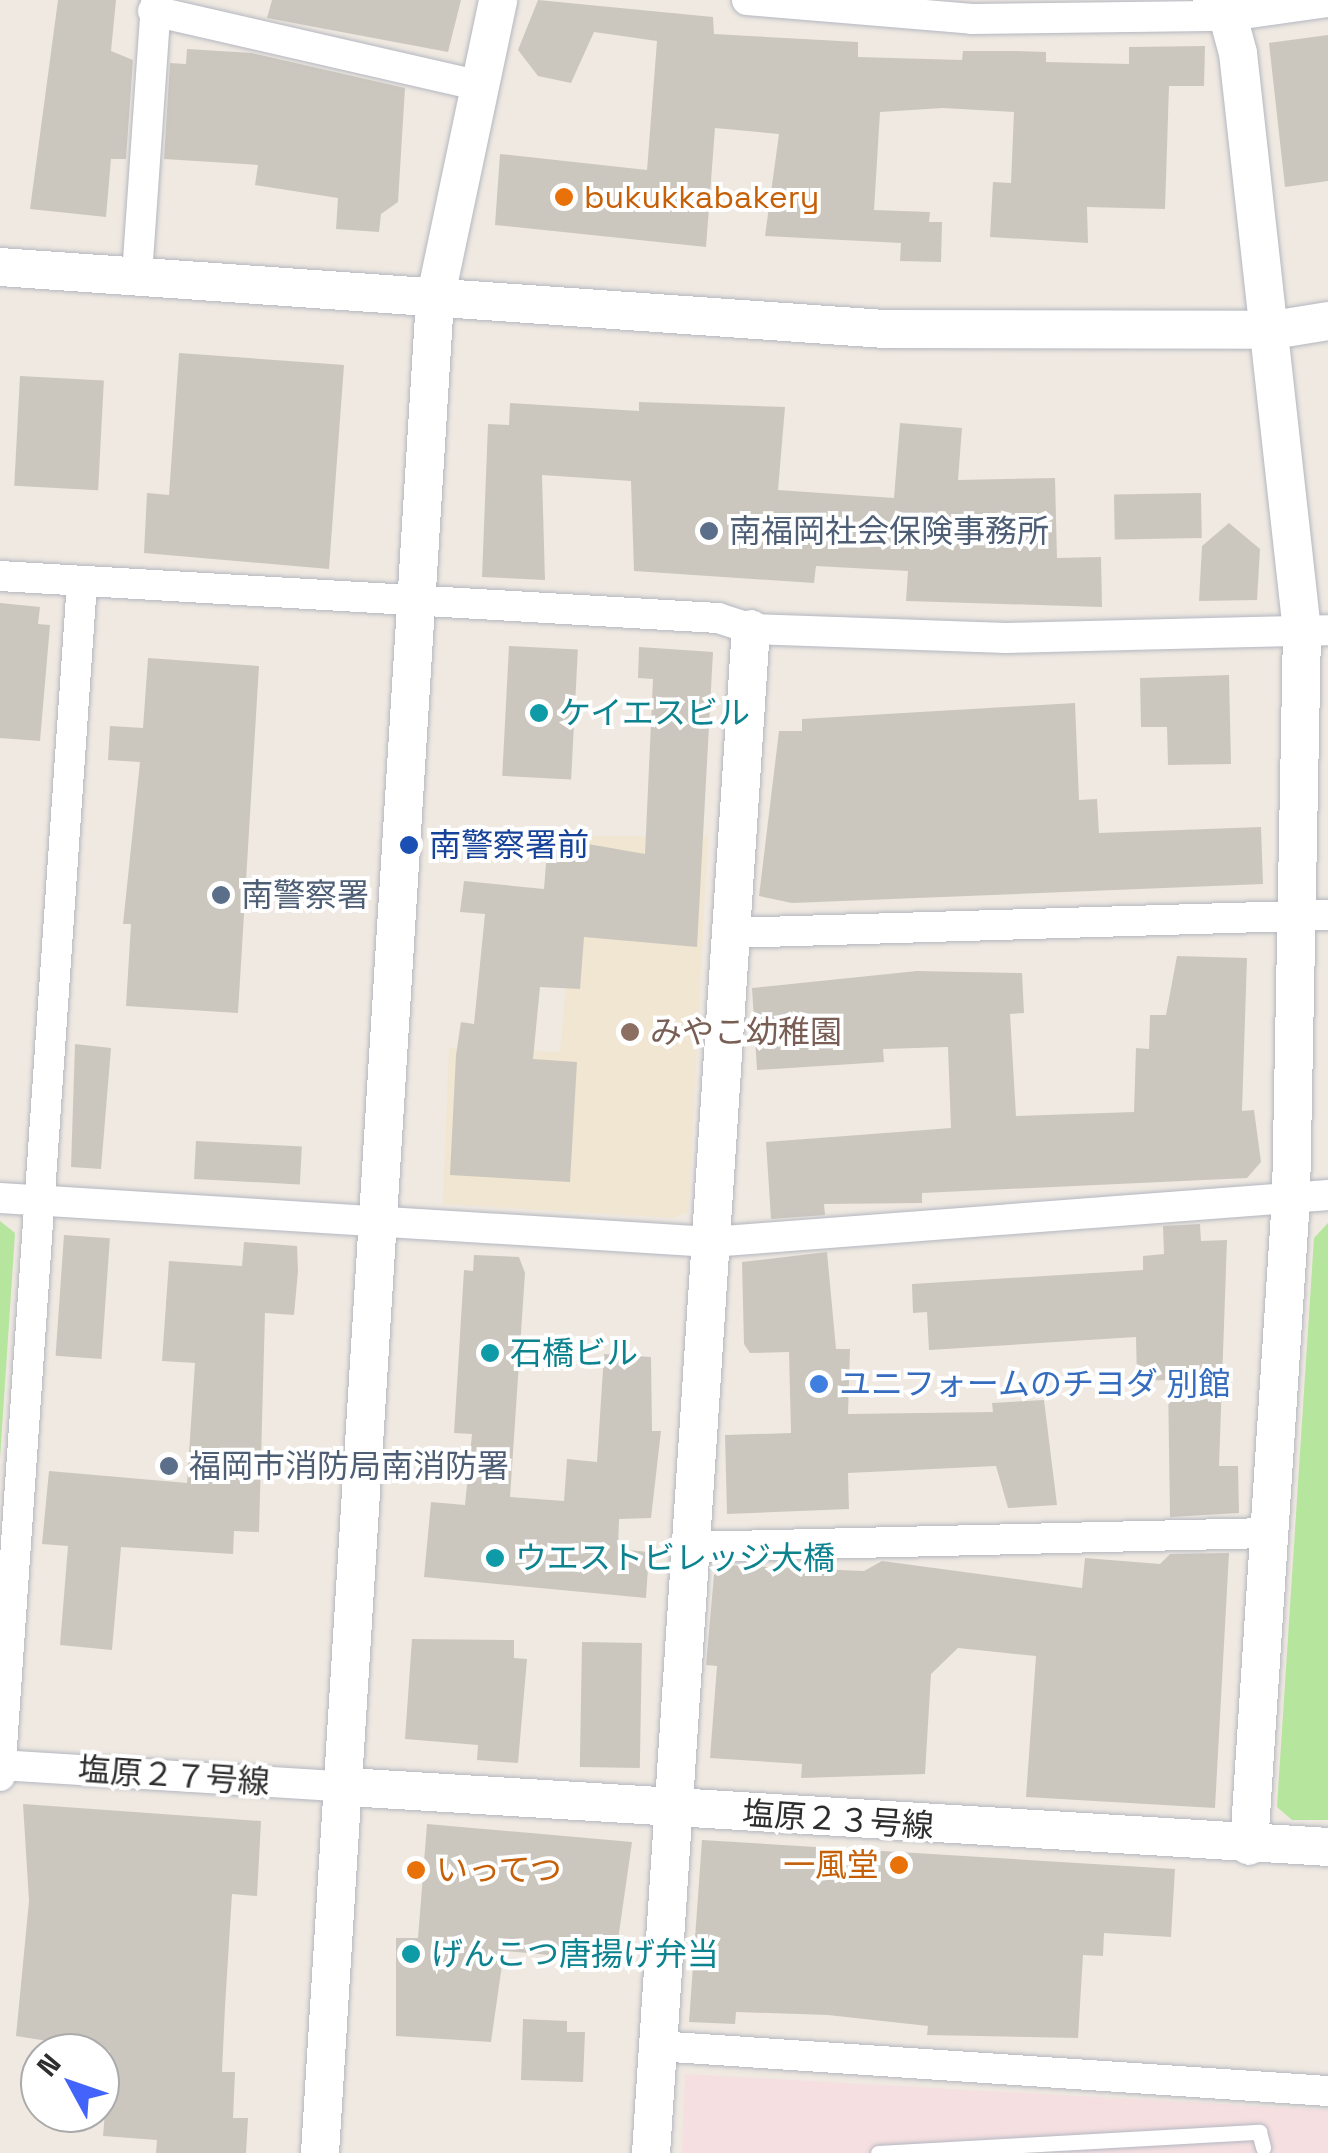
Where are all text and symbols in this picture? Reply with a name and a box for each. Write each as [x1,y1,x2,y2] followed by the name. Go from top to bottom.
[584,178,819,216] place label: bukukkabakery
[553,186,575,208] marker: bukukkabakery
[729,512,1049,550] place label: 南福岡社会保険事務所
[698,520,720,542] marker: 南福岡社会保険事務所
[559,694,751,732] place label: ケイエスビル
[528,702,550,724] marker: ケイエスビル
[429,826,589,864] place label: 南警察署前
[398,834,420,856] marker: 南警察署前
[241,876,369,914] place label: 南警察署
[210,884,232,906] marker: 南警察署
[650,1013,842,1051] place label: みやこ幼稚園
[619,1021,641,1043] marker: みやこ幼稚園
[510,1334,638,1372] place label: 石橋ビル
[479,1342,501,1364] marker: 石橋ビル
[839,1365,1231,1403] place label: ユニフォームのチヨダ 別館
[808,1373,830,1395] marker: ユニフォームのチヨダ 別館
[189,1447,509,1485] place label: 福岡市消防局南消防署
[158,1455,180,1477] marker: 福岡市消防局南消防署
[515,1539,835,1577] place label: ウエストビレッジ大橋
[484,1547,506,1569] marker: ウエストビレッジ大橋
[77,1750,271,1802] street label: 塩原２７号線
[741,1794,935,1846] street label: 塩原２３号線
[783,1846,879,1884] place label: 一風堂
[436,1851,564,1889] place label: いってつ
[888,1854,910,1876] marker: 一風堂
[405,1859,427,1881] marker: いってつ
[431,1935,719,1973] place label: げんこつ唐揚げ弁当
[400,1943,422,1965] marker: げんこつ唐揚げ弁当
[20,2033,120,2133] north arrow
[29,2046,68,2084] text: N

